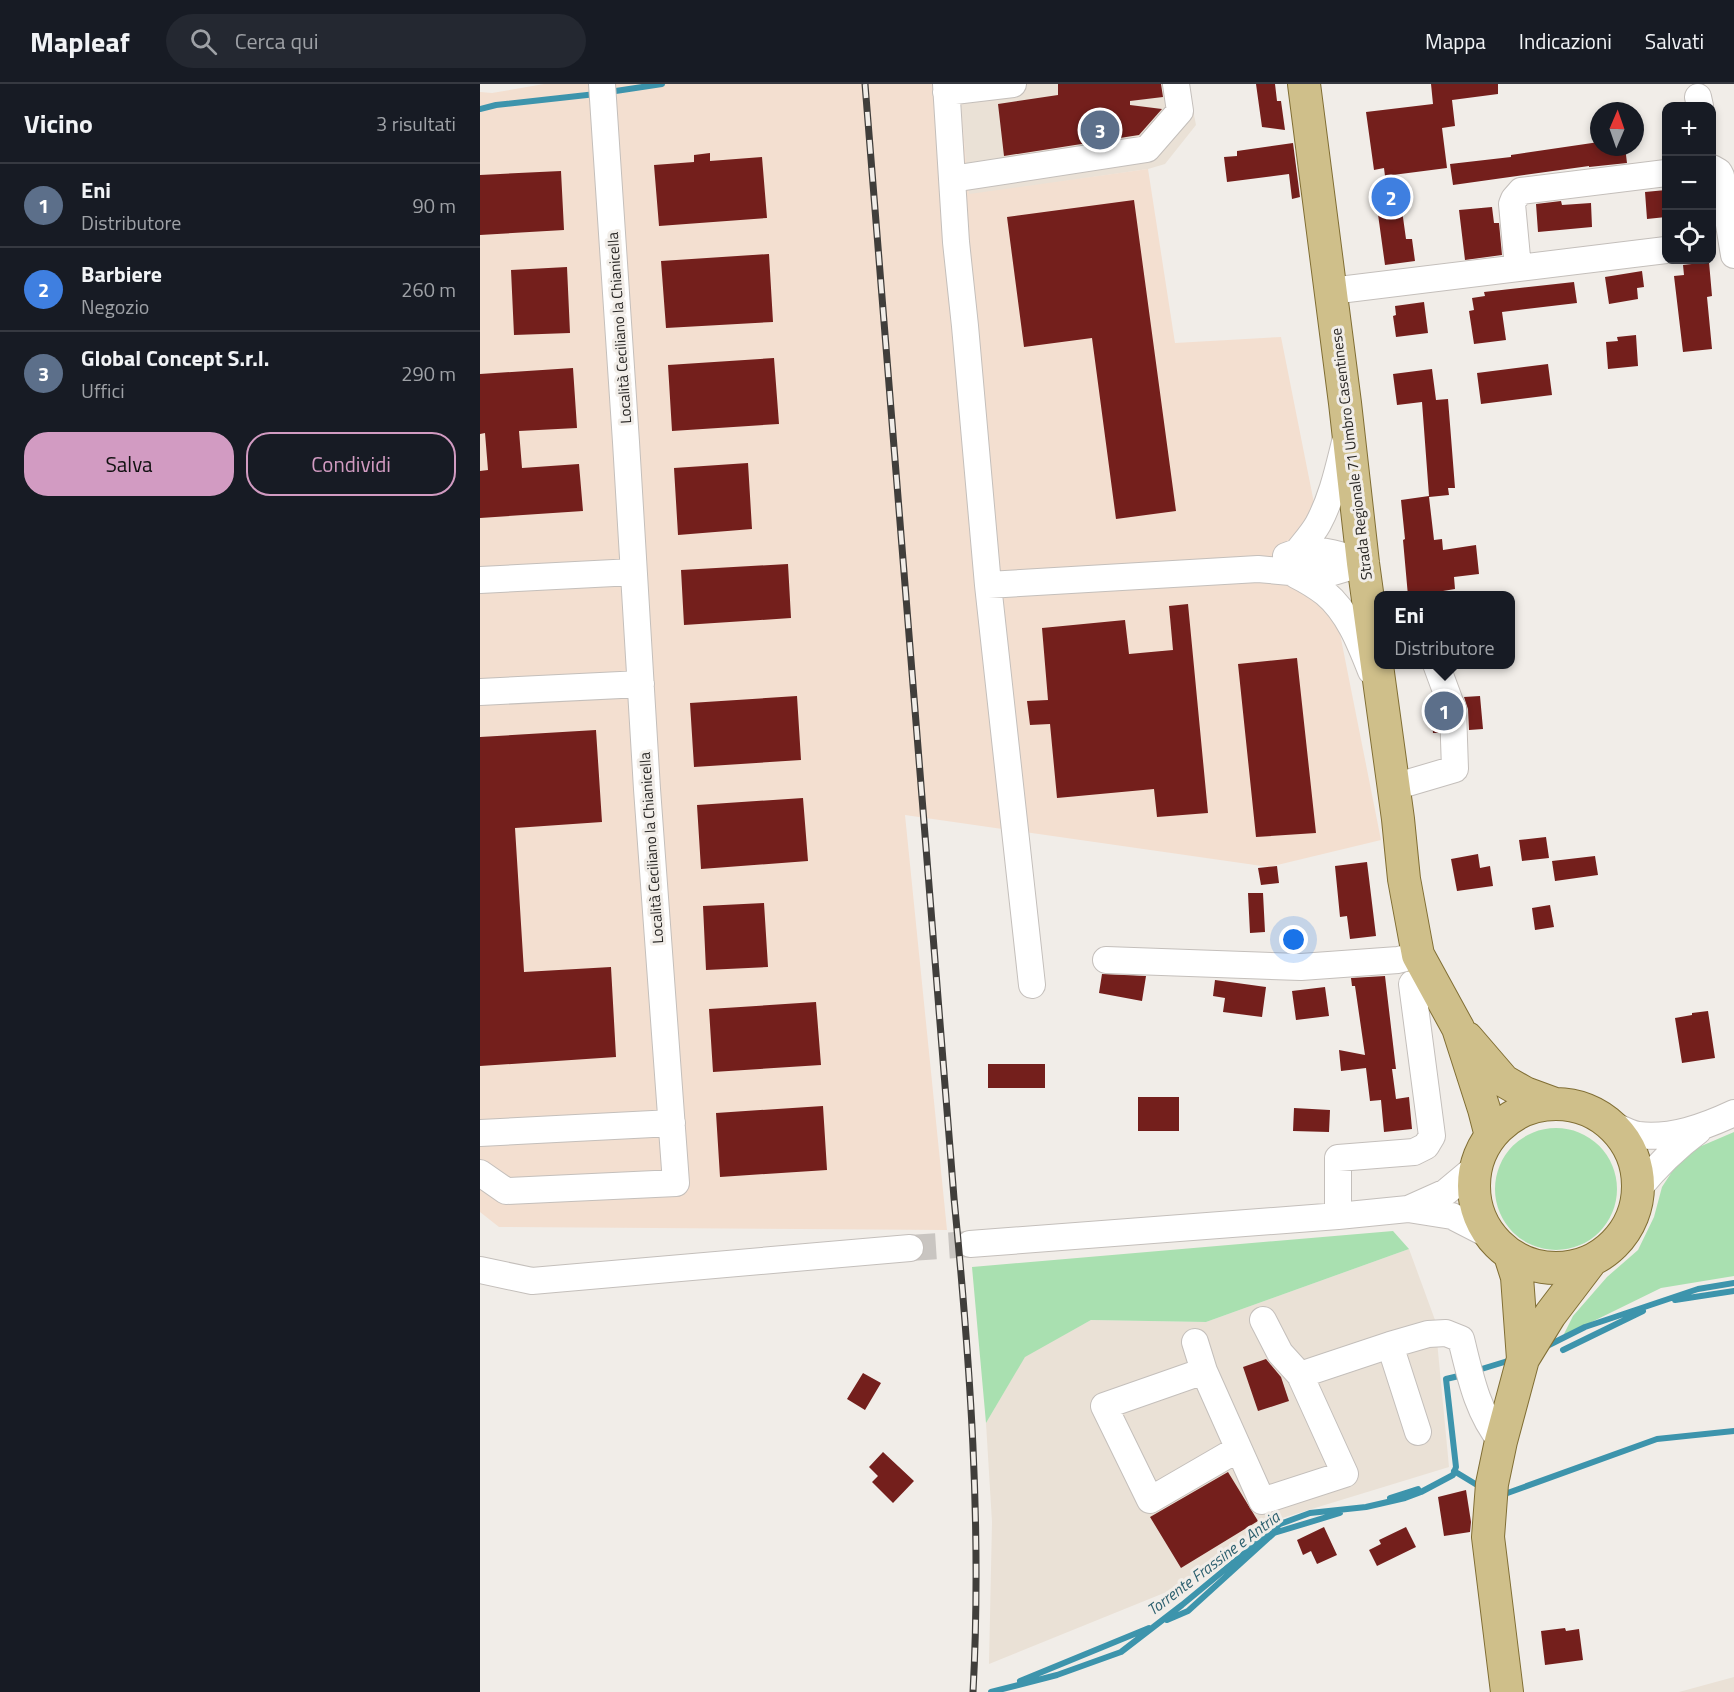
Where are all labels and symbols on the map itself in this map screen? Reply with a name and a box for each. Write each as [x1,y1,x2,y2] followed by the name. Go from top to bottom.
[1590,102,1644,156] north arrow
[1080,108,1120,152] pin: 3
[1372,174,1410,220] pin: 2
[601,231,637,425] street label: Località Ceciliano la Chianicella
[1324,327,1378,581] street label: Strada Regionale 71 Umbro Casentinese
[1424,688,1464,734] pin: 1
[633,751,669,945] street label: Località Ceciliano la Chianicella
[1279,925,1308,954] your location
[1142,1504,1285,1621] water label: Torrente Frassine e Antria

